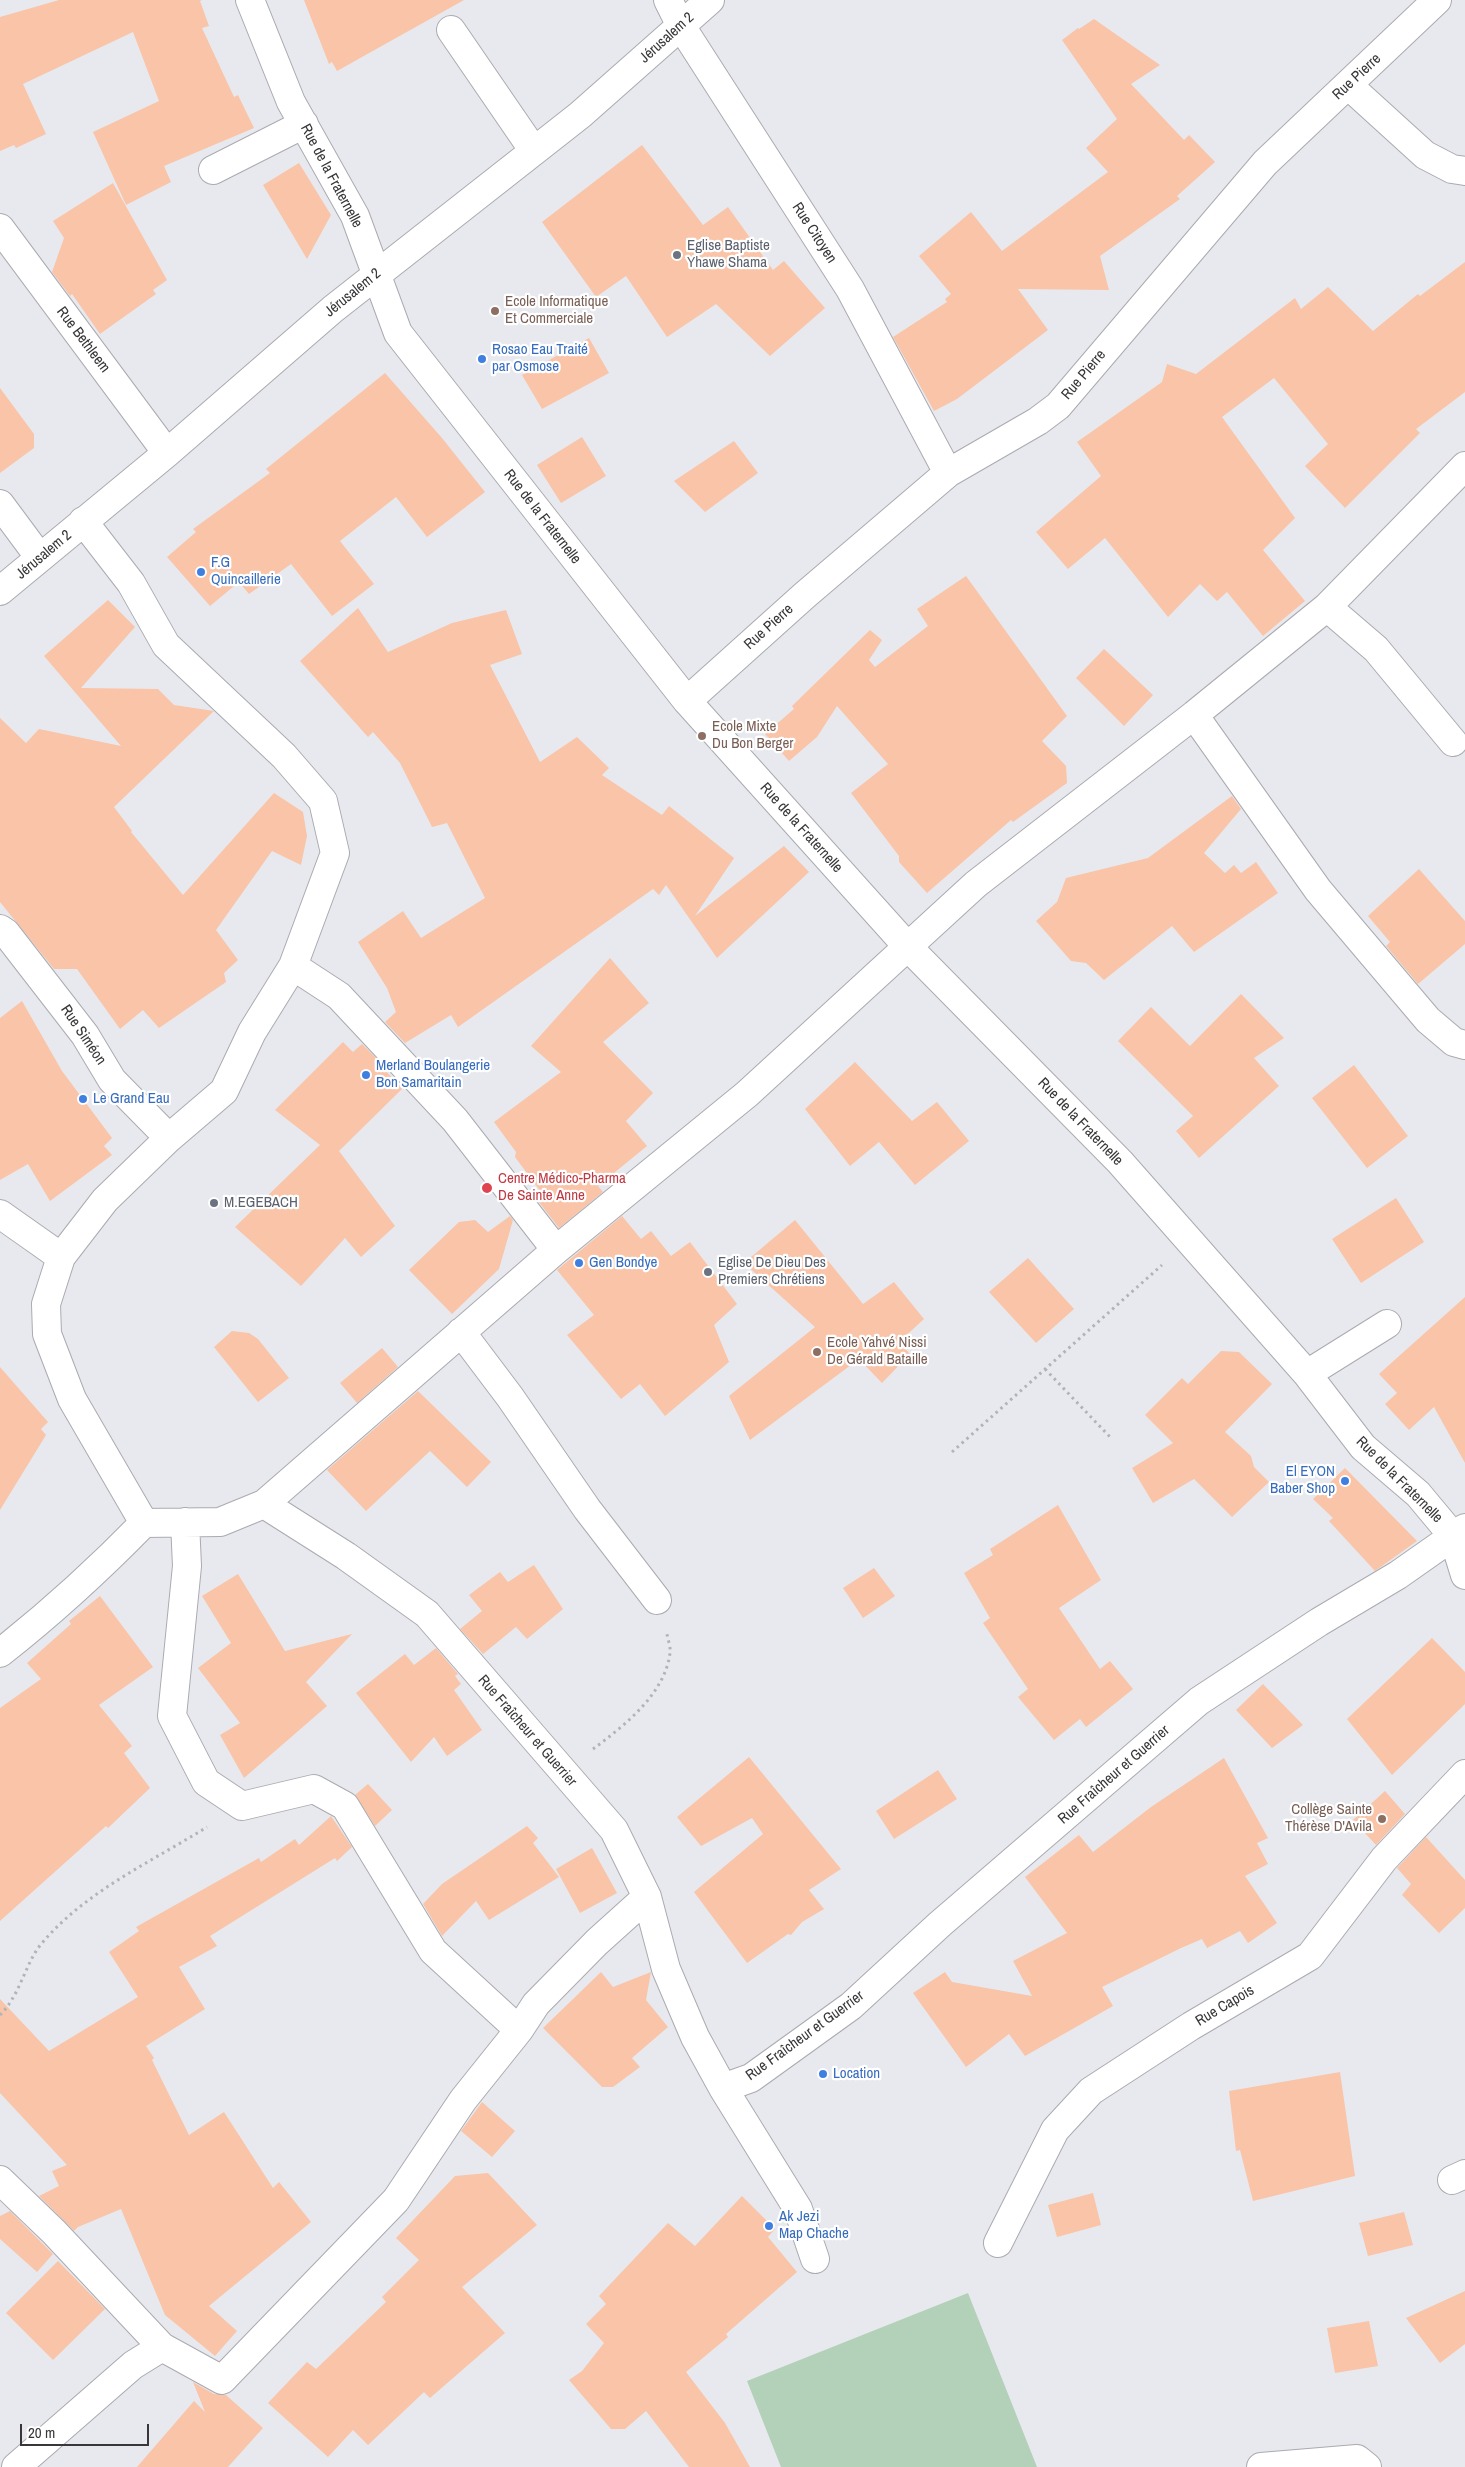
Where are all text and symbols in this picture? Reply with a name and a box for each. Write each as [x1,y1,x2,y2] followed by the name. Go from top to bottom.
[636,9,698,67] street label: Jérusalem 2
[1329,50,1385,104] street label: Rue Pierre
[296,121,366,231] street label: Rue de la Fraternelle
[788,199,840,267] street label: Rue Citoyen
[687,237,770,272] place label: Eglise Baptiste Yhawe Shama
[671,249,683,261] marker: Eglise Baptiste Yhawe Shama
[321,265,385,321] street label: Jérusalem 2
[505,293,608,328] place label: Ecole Informatique Et Commerciale
[52,303,114,377] street label: Rue Bethleem
[489,305,501,317] marker: Ecole Informatique Et Commerciale
[492,341,588,376] place label: Rosao Eau Traité par Osmose
[1058,346,1110,404] street label: Rue Pierre
[476,353,488,365] marker: Rosao Eau Traité par Osmose
[500,466,584,568] street label: Rue de la Fraternelle
[13,527,75,583] street label: Jérusalem 2
[211,554,281,589] place label: F.G Quincaillerie
[195,566,207,578] marker: F.G Quincaillerie
[741,600,797,654] street label: Rue Pierre
[712,718,793,753] place label: Ecole Mixte Du Bon Berger
[696,730,708,742] marker: Ecole Mixte Du Bon Berger
[756,779,846,877] street label: Rue de la Fraternelle
[56,1002,110,1068] street label: Rue Siméon
[376,1057,490,1092] place label: Merland Boulangerie Bon Samaritain
[360,1069,372,1081] marker: Merland Boulangerie Bon Samaritain
[1034,1074,1126,1170] street label: Rue de la Fraternelle
[93,1090,170,1108] place label: Le Grand Eau
[77,1093,89,1105] marker: Le Grand Eau
[498,1170,626,1205] place label: Centre Médico-Pharma De Sainte Anne
[480,1181,494,1195] marker: Centre Médico-Pharma De Sainte Anne
[224,1194,298,1212] place label: M.EGEBACH
[208,1197,220,1209] marker: M.EGEBACH
[589,1254,657,1272] place label: Gen Bondye
[718,1254,826,1289] place label: Eglise De Dieu Des Premiers Chrétiens
[573,1257,585,1269] marker: Gen Bondye
[702,1266,714,1278] marker: Eglise De Dieu Des Premiers Chrétiens
[827,1334,927,1369] place label: Ecole Yahvé Nissi De Gérald Bataille
[811,1346,823,1358] marker: Ecole Yahvé Nissi De Gérald Bataille
[1352,1433,1446,1527] street label: Rue de la Fraternelle
[1270,1463,1335,1498] place label: El EYON Baber Shop
[1339,1475,1351,1487] marker: El EYON Baber Shop
[474,1672,580,1790] street label: Rue Fraîcheur et Guerrier
[1055,1722,1173,1828] street label: Rue Fraîcheur et Guerrier
[1285,1801,1372,1836] place label: Collège Sainte Thérèse D'Avila
[1376,1813,1388,1825] marker: Collège Sainte Thérèse D'Avila
[1193,1982,1257,2030] street label: Rue Capois
[742,1987,868,2085] street label: Rue Fraîcheur et Guerrier
[833,2065,880,2083] place label: Location
[817,2068,829,2080] marker: Location
[779,2208,849,2243] place label: Ak Jezi Map Chache
[763,2220,775,2232] marker: Ak Jezi Map Chache
[22,2414,151,2446] scale bar
[28,2422,55,2443] text: 20 m

